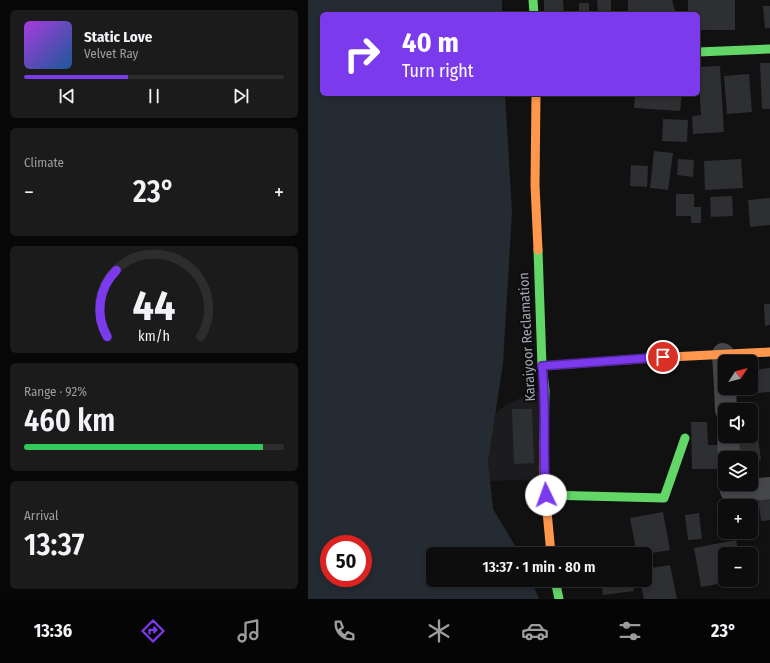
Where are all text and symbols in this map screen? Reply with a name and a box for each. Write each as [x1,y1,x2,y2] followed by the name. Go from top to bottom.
[402,26,459,59] text: 40 m
[84,28,152,46] text: Static Love
[336,28,388,80] icon: right
[84,46,138,61] text: Velvet Ray
[402,60,474,82] text: Turn right
[56,85,78,107] icon: previous
[143,85,165,107] icon: pause
[230,85,252,107] icon: next
[24,155,64,170] text: Climate
[133,174,175,210] text: 23°
[24,179,34,206] text: −
[274,179,284,206] text: +
[515,272,539,402] street label: Karaiyoor Reclamation
[133,281,175,331] text: 44
[138,328,170,345] text: km/h
[646,340,680,374] pin
[652,346,674,368] icon: arrive
[718,355,758,395] north arrow
[718,355,758,587] map controls
[24,384,87,399] text: Range · 92%
[24,403,115,439] text: 460 km
[718,403,758,443] button: sound
[718,451,758,491] button: layers
[525,474,567,516] position arrow
[718,499,758,539] button: +
[24,508,58,523] text: Arrival
[24,527,84,563] text: 13:37
[320,535,372,587] speed limit sign: 50
[718,547,758,587] button: −
[482,558,596,576] text: 13:37 · 1 min · 80 m
[139,617,167,645] icon: directions
[235,617,263,645] icon: music
[330,617,358,645] icon: phone
[425,617,453,645] icon: climate
[521,617,549,645] icon: car
[616,617,644,645] icon: filters
[34,620,72,642] text: 13:36
[711,620,736,642] text: 23°

